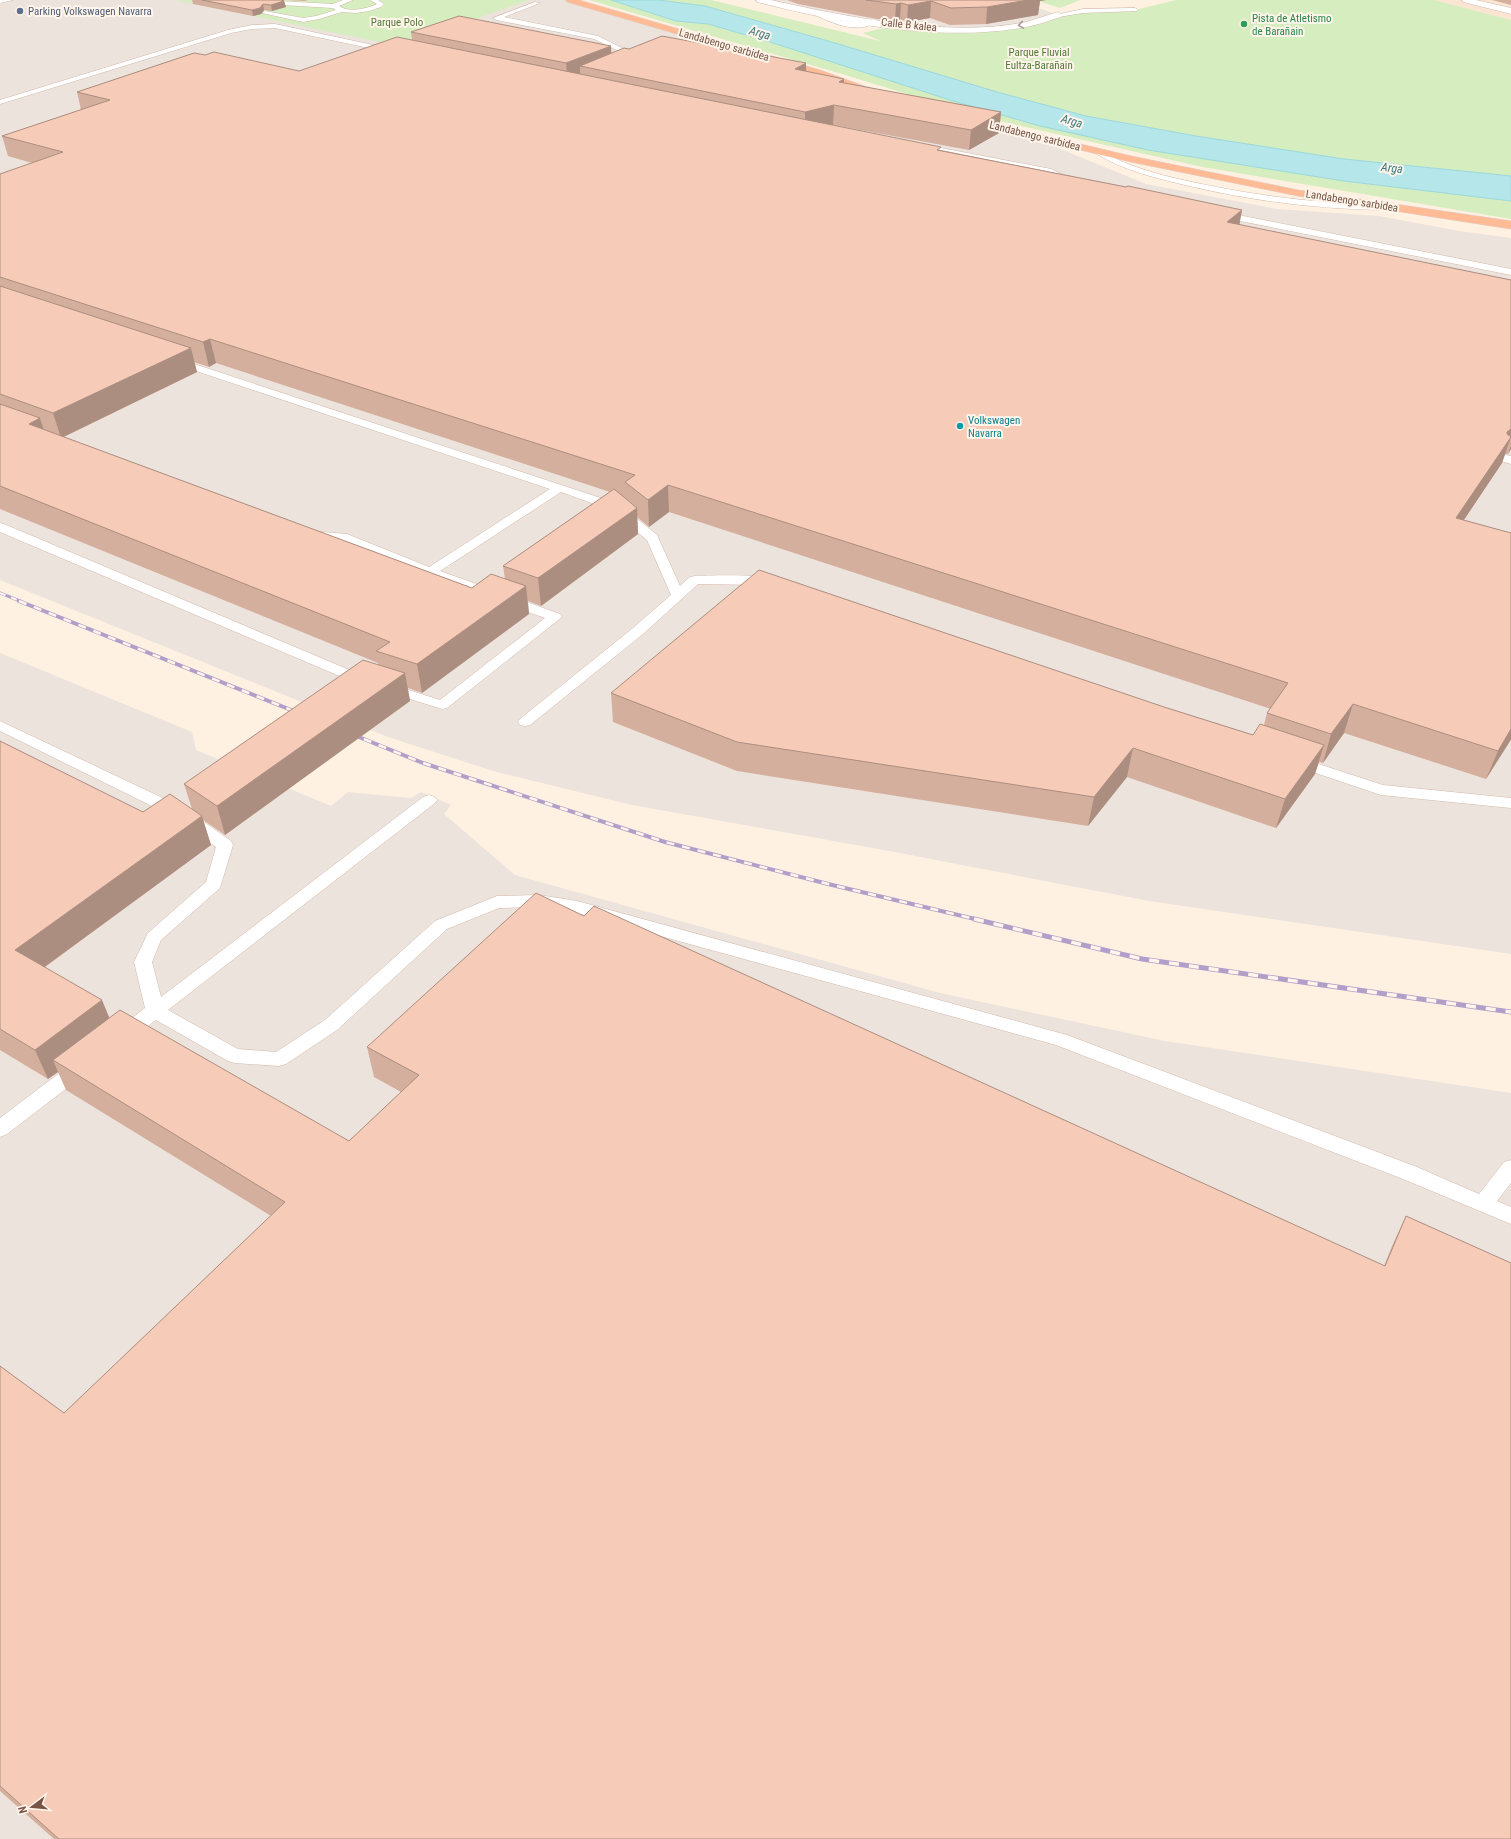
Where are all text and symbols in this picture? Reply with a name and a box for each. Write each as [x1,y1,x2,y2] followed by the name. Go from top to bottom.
[28,5,152,18] place label: Parking Volkswagen Navarra
[15,6,25,16] marker: Parking Volkswagen Navarra
[1252,12,1332,38] place label: Pista de Atletismo de Barañain
[371,16,424,29] park label: Parque Polo
[880,16,938,34] street label: Calle B kalea
[1239,19,1249,29] marker: Pista de Atletismo de Barañain
[1018,20,1024,29] one-way arrow
[747,23,772,43] water label: Arga
[677,26,771,64] street label: Landabengo sarbidea
[1005,46,1073,72] park label: Parque Fluvial Eultza-Barañain
[1059,111,1084,131] water label: Arga
[988,118,1082,154] street label: Landabengo sarbidea
[1380,160,1404,176] water label: Arga
[1305,187,1399,215] street label: Landabengo sarbidea
[968,414,1020,440] place label: Volkswagen Navarra
[955,421,965,431] marker: Volkswagen Navarra
[12,1787,52,1827] north arrow
[16,1804,30,1815] text: N

